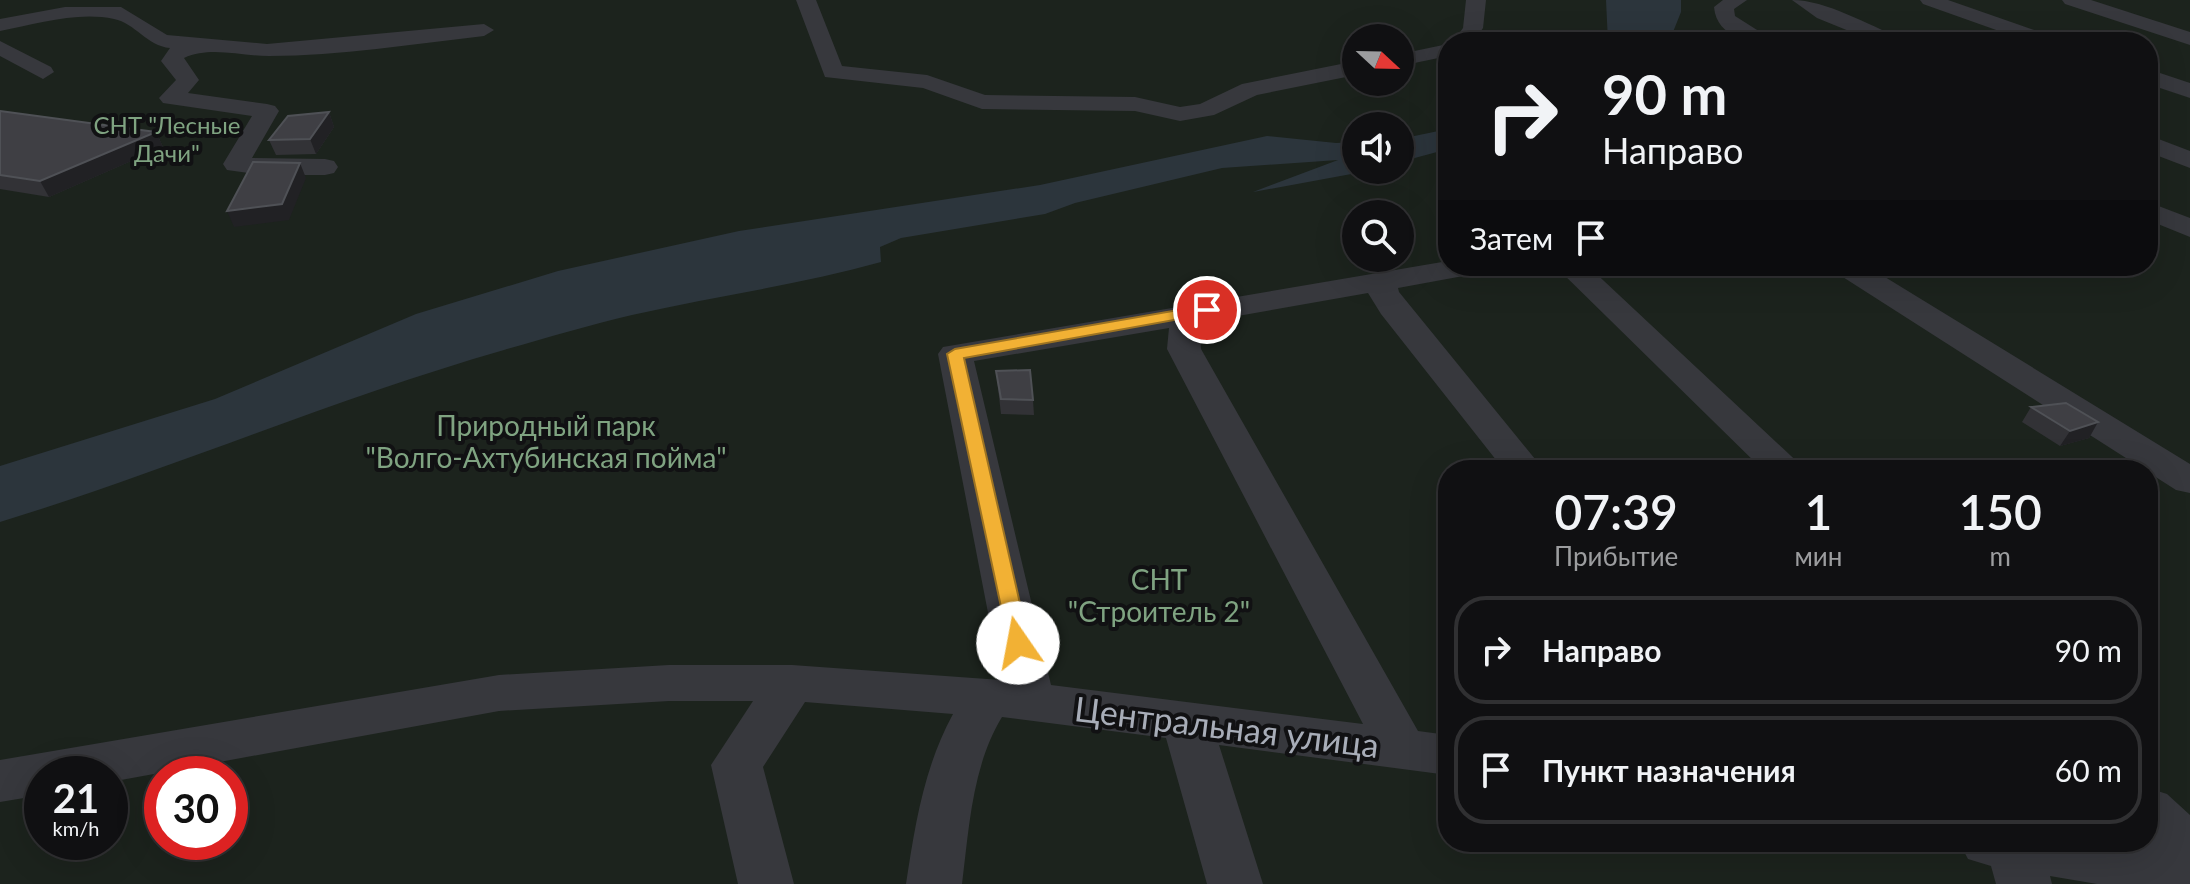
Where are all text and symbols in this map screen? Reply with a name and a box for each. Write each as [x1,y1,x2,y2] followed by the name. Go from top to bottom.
[1342,24,1414,96] north arrow
[1342,24,1414,272] map controls
[1602,60,1727,127] text: 90 m
[1470,64,1574,168] icon: right
[94,110,240,167] park label: СНТ "Лесные Дачи"
[1342,112,1414,184] button: sound
[1602,128,1743,172] text: Направо
[1342,200,1414,272] button: search
[1569,216,1613,260] icon: arrive
[1470,220,1553,256] text: Затем
[1173,276,1241,344] pin
[1185,288,1229,332] icon: arrive
[365,408,727,474] park label: Природный парк "Волго-Ахтубинская пойма"
[1554,483,1678,540] text: 07:39
[1804,483,1832,540] text: 1
[1958,483,2042,540] text: 150
[1554,540,1678,572] text: Прибытие
[1794,540,1842,572] text: мин
[1989,540,2011,572] text: m
[1068,562,1250,628] park label: СНТ "Строитель 2"
[976,601,1060,685] position arrow
[1474,628,1518,672] icon: right
[1542,632,1662,668] text: Направо
[2055,632,2122,668] text: 90 m
[1073,687,1381,765] street label: Центральная улица
[1474,748,1518,792] icon: arrive
[1542,752,1796,788] text: Пункт назначения
[2055,752,2122,788] text: 60 m
[144,756,248,860] speed limit sign: 30
[53,774,99,822] text: 21
[53,816,99,840] text: km/h

